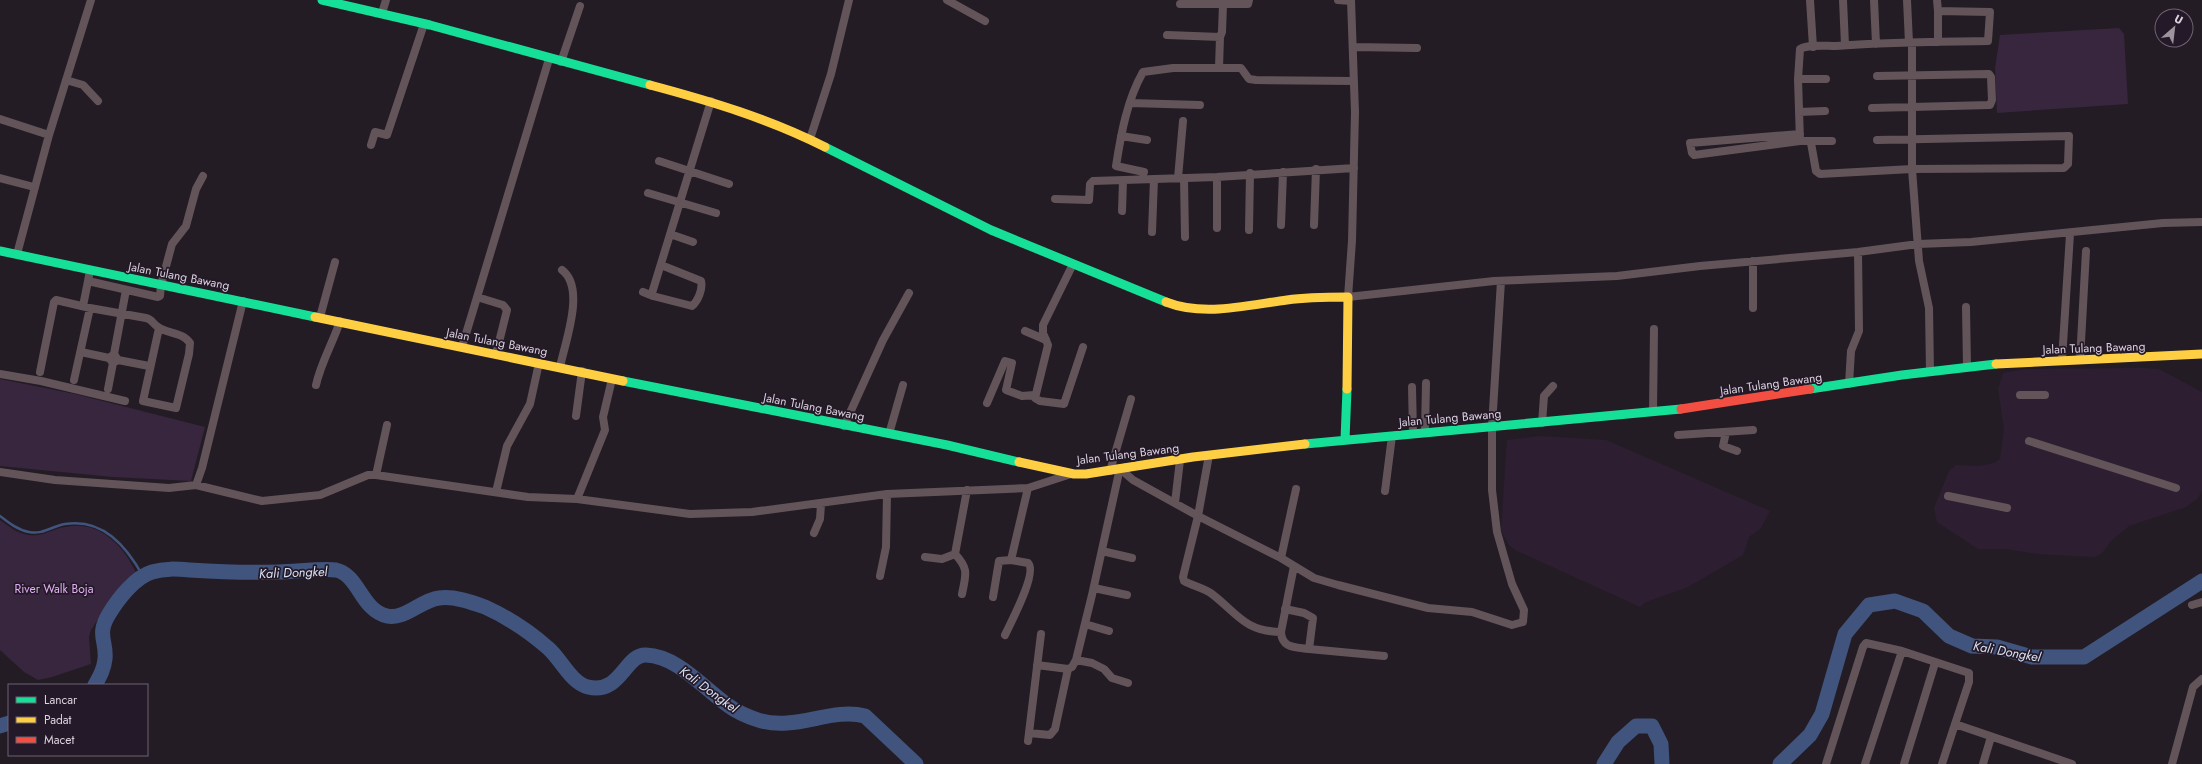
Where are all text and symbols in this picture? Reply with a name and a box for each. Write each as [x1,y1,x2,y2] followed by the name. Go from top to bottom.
[2154,8,2194,48] north arrow
[2172,10,2186,28] text: U
[125,257,231,295] street label: Jalan Tulang Bawang
[443,323,549,361] street label: Jalan Tulang Bawang
[2040,337,2146,359] street label: Jalan Tulang Bawang
[1717,368,1823,400] street label: Jalan Tulang Bawang
[760,388,866,426] street label: Jalan Tulang Bawang
[1396,405,1502,432] street label: Jalan Tulang Bawang
[1074,439,1180,469] street label: Jalan Tulang Bawang
[258,562,329,583] water label: Kali Dongkel
[15,580,94,598] park label: River Walk Boja
[1972,636,2043,667] water label: Kali Dongkel
[675,662,743,718] water label: Kali Dongkel
[8,684,148,756] legend
[44,691,78,709] text: Lancar
[44,711,72,729] text: Padat
[44,731,74,749] text: Macet

